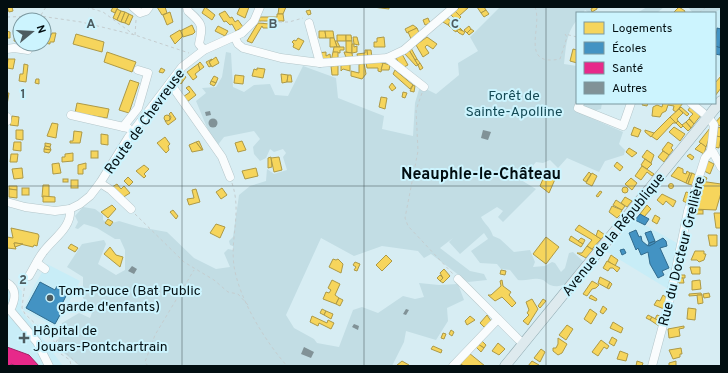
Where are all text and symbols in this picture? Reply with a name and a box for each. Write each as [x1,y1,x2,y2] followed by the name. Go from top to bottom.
[12,12,52,52] north arrow
[576,12,716,104] legend
[86,17,96,33] text: A
[269,17,278,33] text: B
[451,17,459,33] text: C
[612,21,672,37] text: Logements
[33,23,48,35] text: N
[612,41,647,57] text: Écoles
[612,61,643,77] text: Santé
[101,66,189,178] street label: Route de Chevreuse
[612,81,647,97] text: Autres
[20,87,26,103] text: 1
[465,88,563,121] park label: Forêt de Sainte-Apolline
[401,165,561,185] district label: Neauphle-le-Château
[559,170,669,300] street label: Avenue de la République
[656,175,709,328] street label: Rue du Docteur Grellière
[19,273,27,289] text: 2
[58,283,201,316] place label: Tom-Pouce (Bat Public garde d'enfants)
[45,293,55,303] marker: Tom-Pouce (Bat Public garde d'enfants)
[33,323,168,356] place label: Hôpital de Jouars-Pontchartrain
[18,332,30,344] marker: Hôpital de Jouars-Pontchartrain

